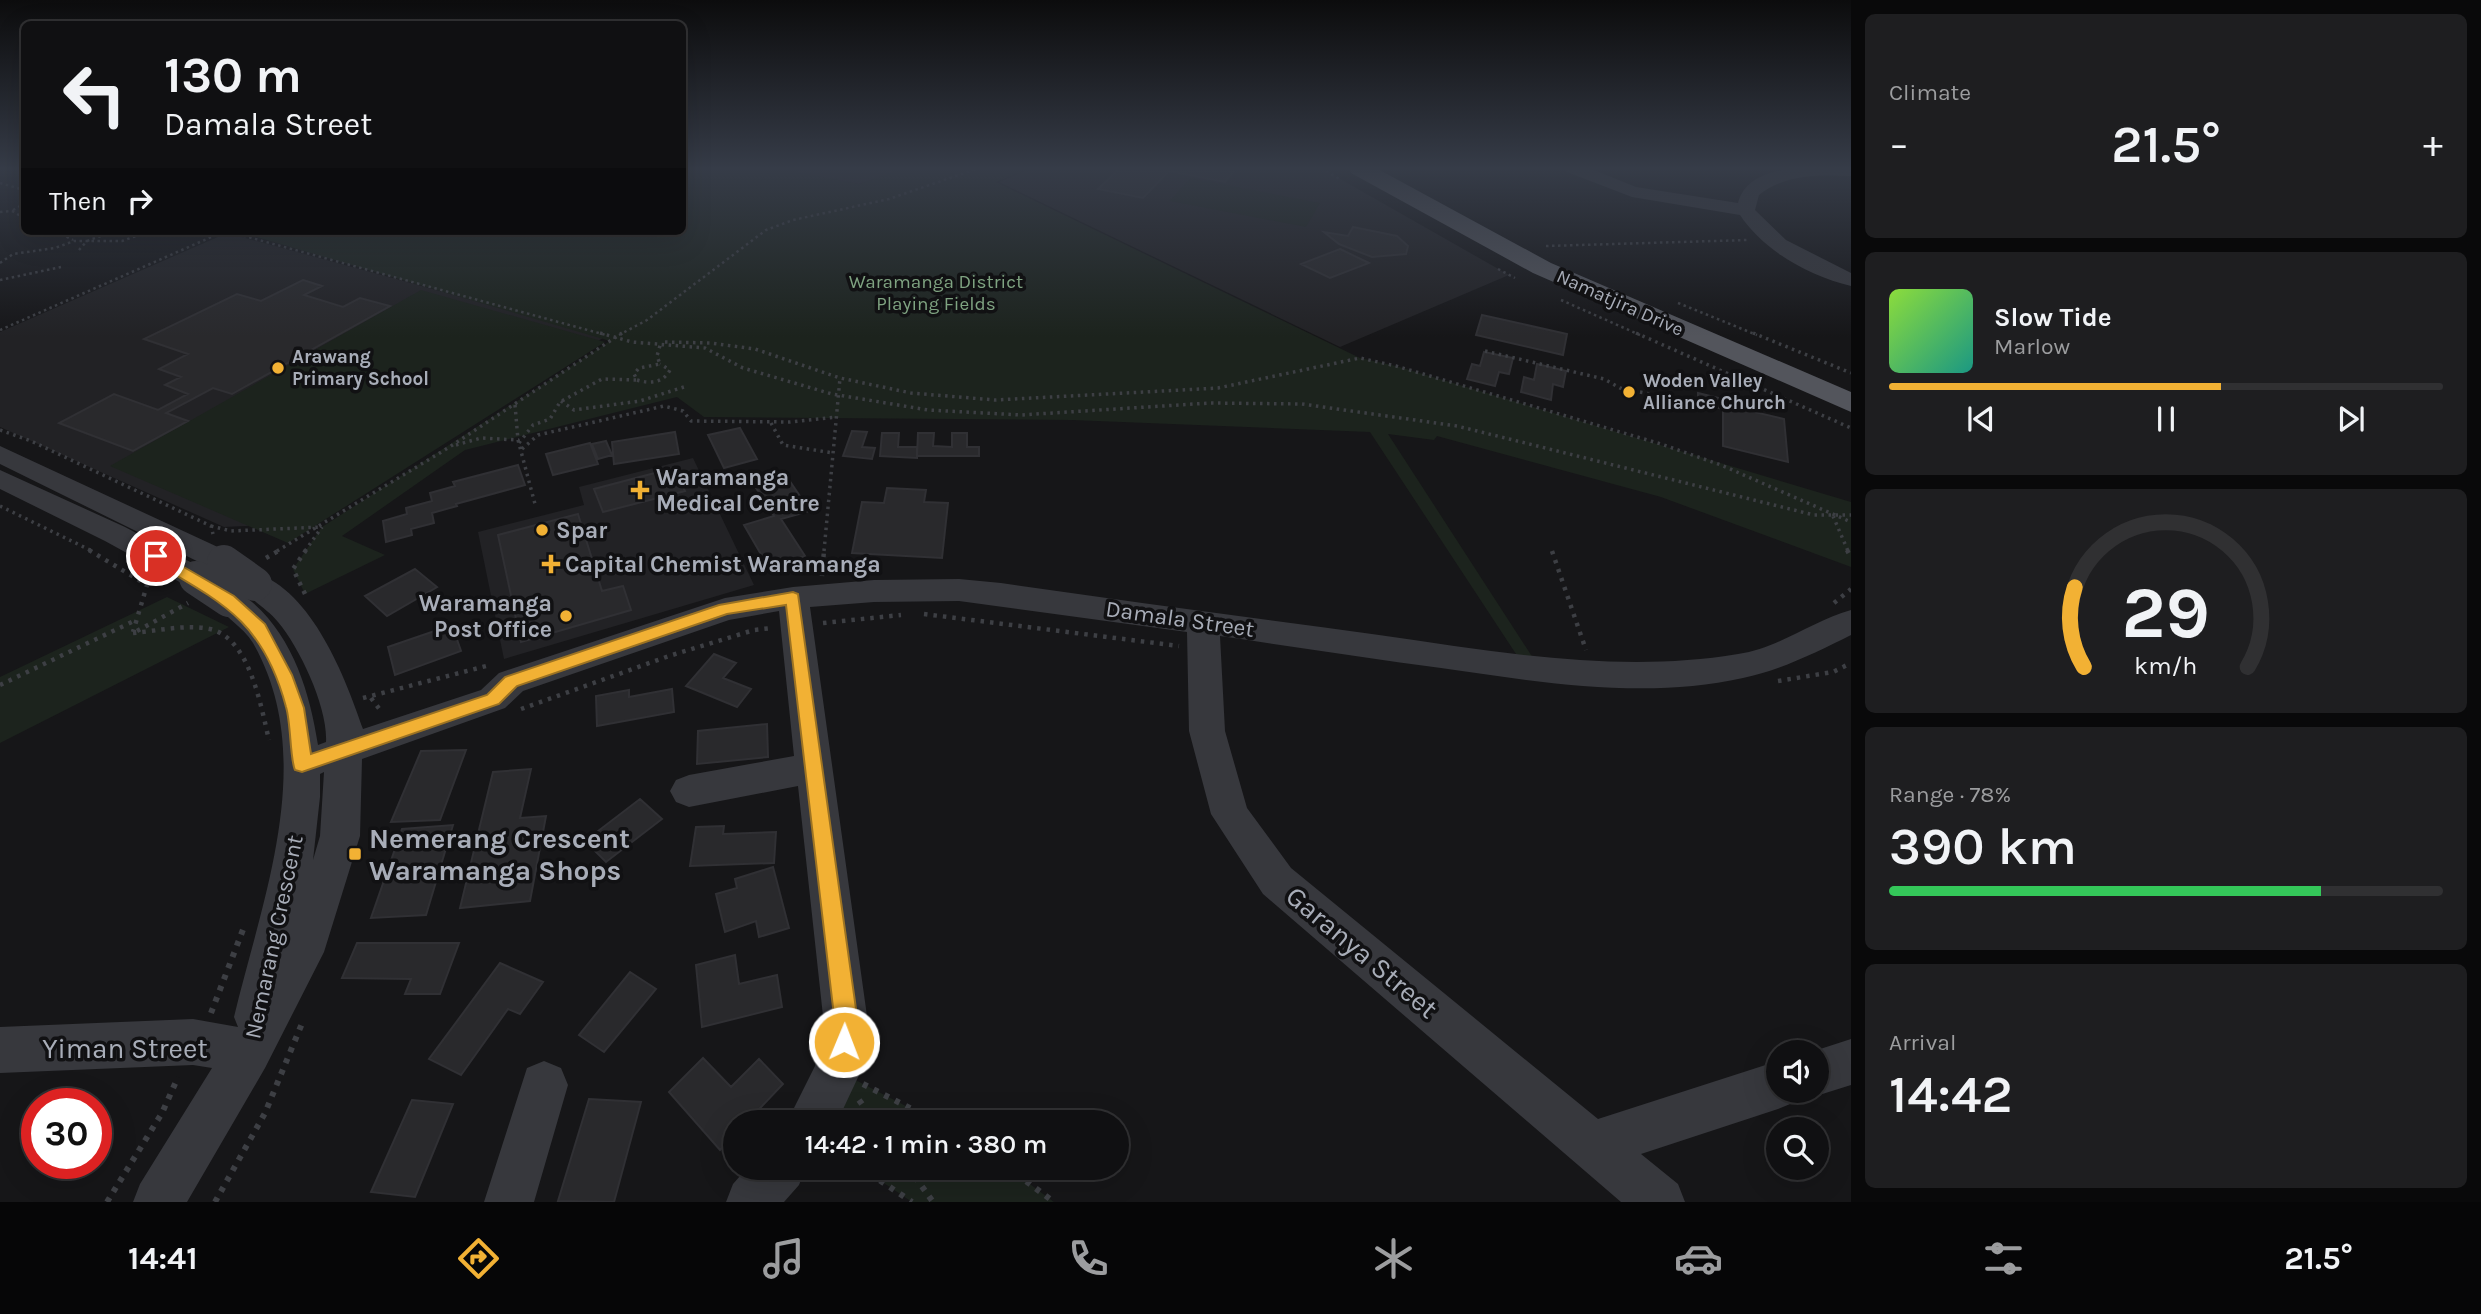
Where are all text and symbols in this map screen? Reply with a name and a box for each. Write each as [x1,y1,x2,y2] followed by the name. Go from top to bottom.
[164,47,302,104] text: 130 m
[49,49,140,140] icon: left
[1889,79,1971,106] text: Climate
[164,106,372,143] text: Damala Street
[2111,114,2221,175] text: 21.5°
[1889,122,1909,167] text: −
[2423,122,2443,167] text: +
[121,182,159,220] icon: right
[49,186,107,217] text: Then
[1553,265,1687,341] street label: Namatjira Drive
[849,271,1023,315] park label: Waramanga District Playing Fields
[1994,302,2112,333] text: Slow Tide
[1994,333,2070,360] text: Marlow
[292,346,429,390] place label: Arawang Primary School
[270,360,286,376] marker: Arawang Primary School
[1643,370,1786,414] place label: Woden Valley Alliance Church
[1621,384,1637,400] marker: Woden Valley Alliance Church
[1962,400,2000,438] icon: previous
[2147,400,2185,438] icon: pause
[2332,400,2370,438] icon: next
[656,464,820,517] place label: Waramanga Medical Centre
[630,480,650,500] marker: Waramanga Medical Centre
[556,517,607,544] place label: Spar
[534,522,550,538] marker: Spar
[126,526,186,586] pin
[137,537,175,575] icon: arrive
[565,551,881,578] place label: Capital Chemist Waramanga
[543,556,559,572] marker: Capital Chemist Waramanga
[2122,570,2210,655] text: 29
[419,590,552,643] place label: Waramanga Post Office
[1104,595,1256,643] street label: Damala Street
[558,608,574,624] marker: Waramanga Post Office
[2134,651,2198,680] text: km/h
[1889,781,2011,808] text: Range · 78%
[1889,816,2077,877] text: 390 km
[369,822,630,887] place label: Nemerang Crescent Waramanga Shops
[239,832,309,1041] street label: Nemarang Crescent
[347,846,363,862] marker: Nemerang Crescent Waramanga Shops
[1279,879,1445,1025] street label: Garanya Street
[807,1005,881,1079] position arrow
[1889,1029,1956,1056] text: Arrival
[42,1032,208,1065] street label: Yiman Street
[1766,1040,1829,1180] map controls
[1766,1040,1829,1103] button: sound
[1889,1064,2013,1125] text: 14:42
[21,1088,112,1179] speed limit sign: 30
[1766,1117,1829,1180] button: search
[805,1129,1047,1160] text: 14:42 · 1 min · 380 m
[454,1234,503,1283] icon: directions
[759,1234,808,1283] icon: music
[1064,1234,1113,1283] icon: phone
[1369,1234,1418,1283] icon: climate
[1674,1234,1723,1283] icon: car
[1979,1234,2028,1283] icon: filters
[128,1240,198,1277] text: 14:41
[2284,1240,2353,1277] text: 21.5°

